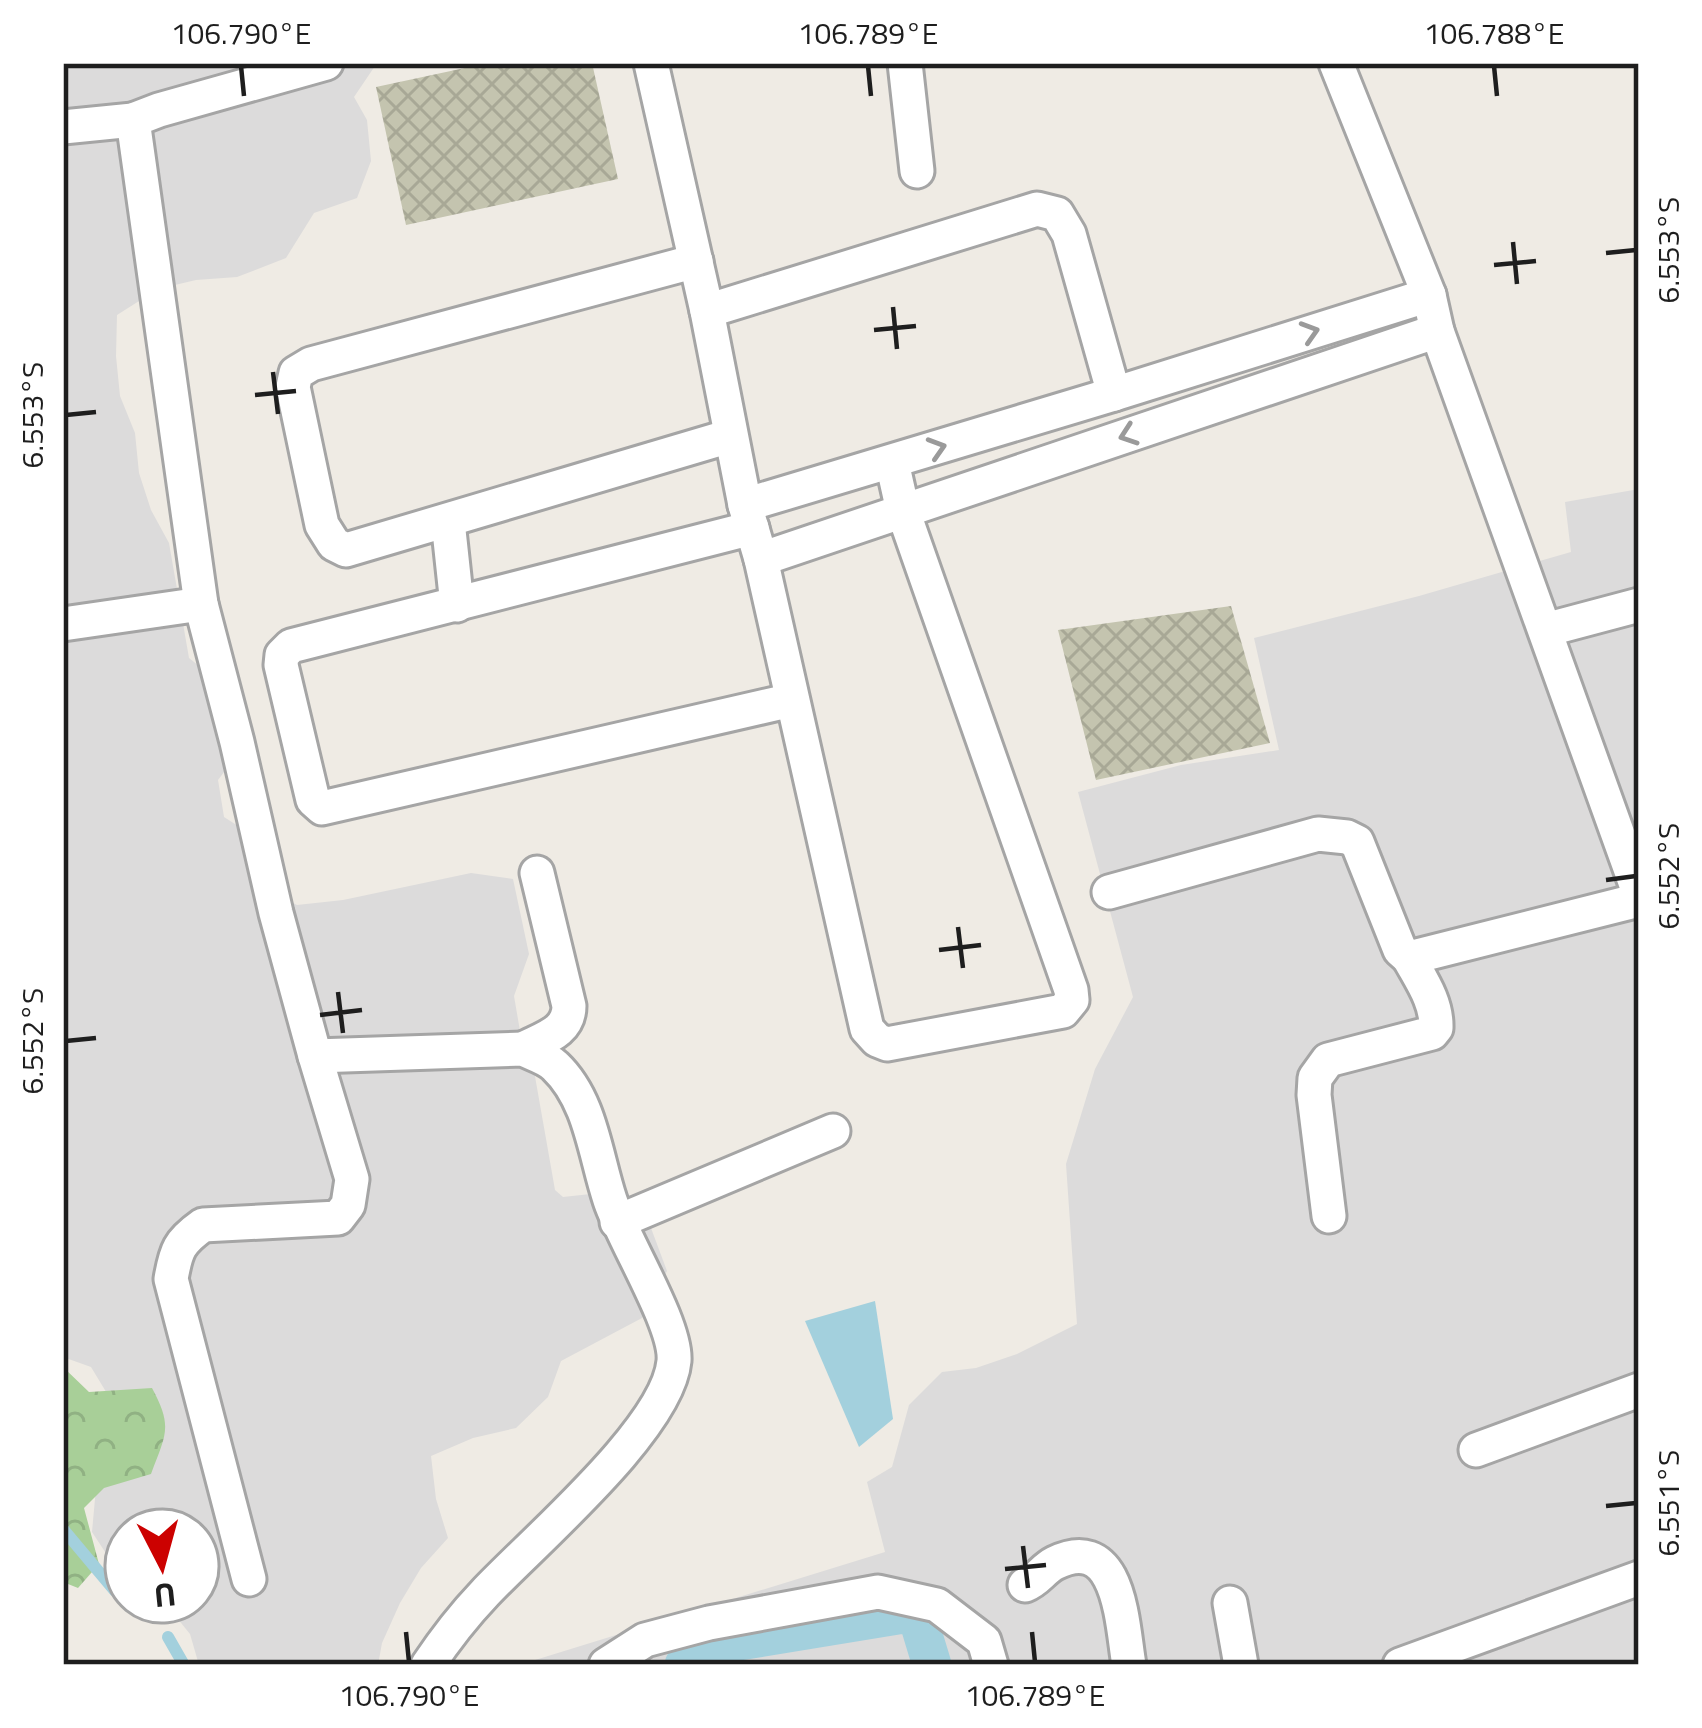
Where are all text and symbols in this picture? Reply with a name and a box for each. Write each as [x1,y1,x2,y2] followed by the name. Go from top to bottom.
[171,10,311,56] text: 106.790°E
[798,10,938,56] text: 106.789°E
[1424,10,1564,56] text: 106.788°E
[1645,197,1691,303] text: 6.553°S
[1299,321,1320,346] one-way arrow
[9,362,55,468] text: 6.553°S
[1118,421,1139,446] one-way arrow
[926,437,947,462] one-way arrow
[1645,823,1691,929] text: 6.552°S
[9,988,55,1094] text: 6.552°S
[1645,1450,1691,1556] text: 6.551°S
[102,1506,222,1626] north arrow
[152,1570,178,1622] text: U
[339,1672,479,1718] text: 106.790°E
[965,1672,1105,1718] text: 106.789°E

